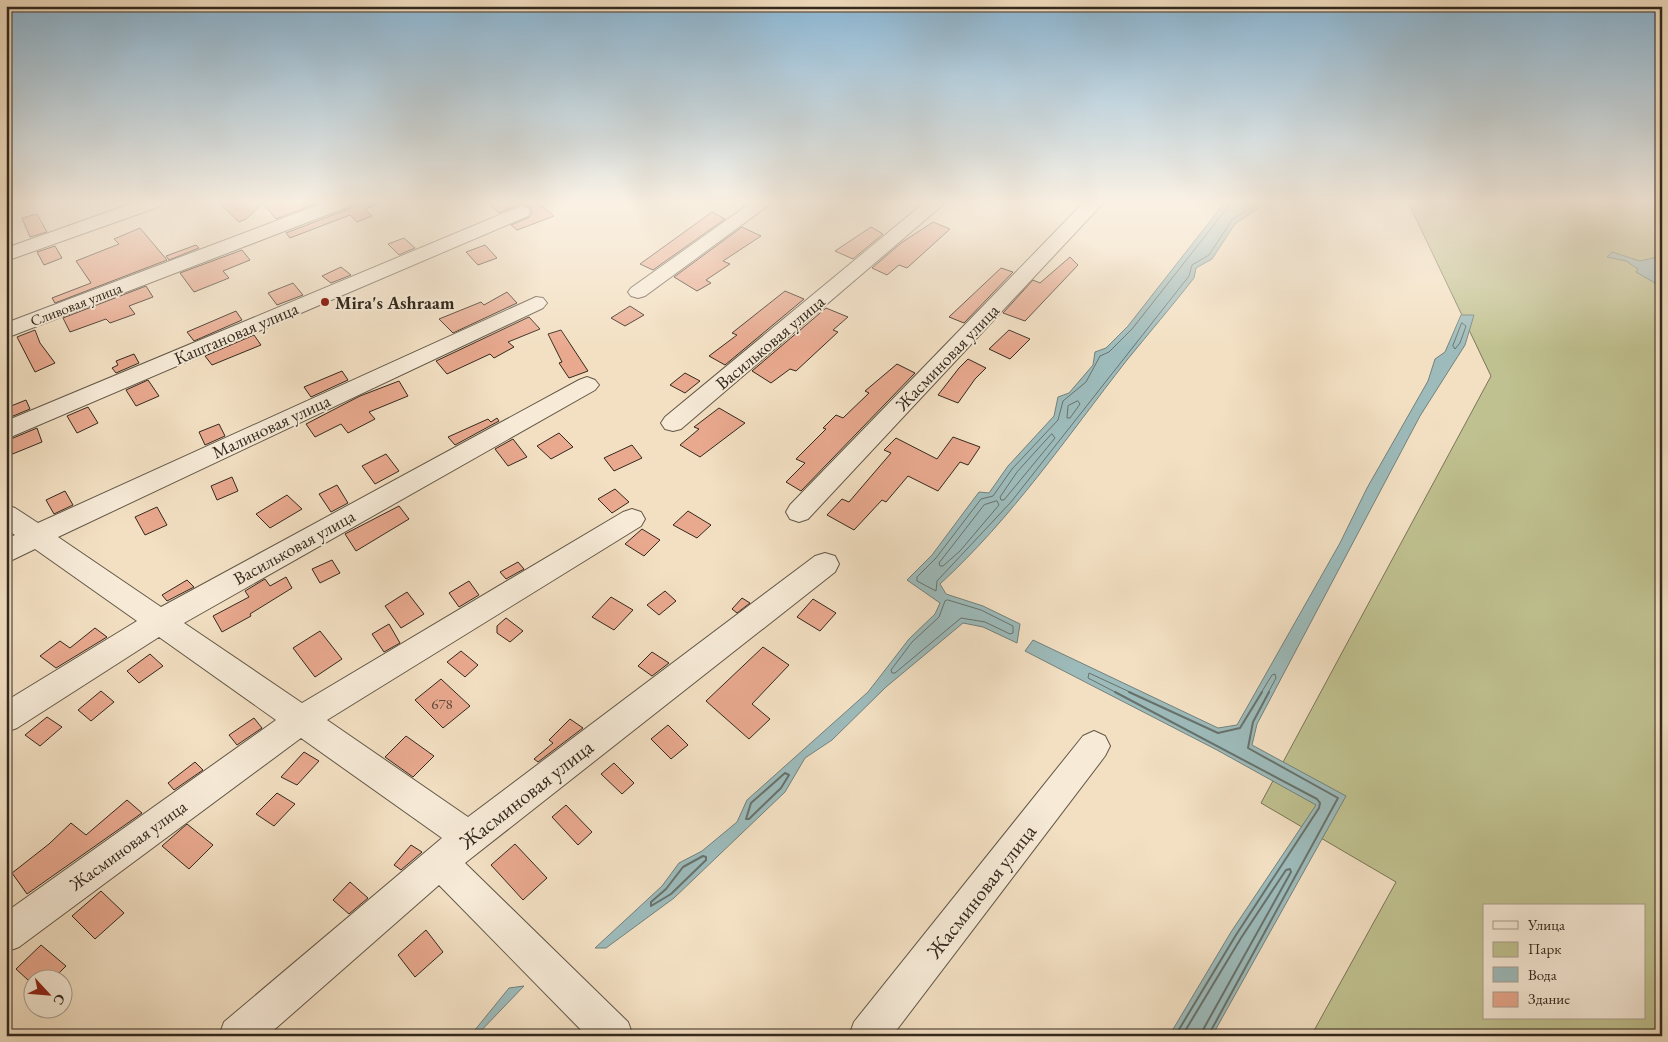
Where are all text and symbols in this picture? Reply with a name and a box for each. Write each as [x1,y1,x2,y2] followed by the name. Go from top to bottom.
[27,278,125,330] street label: Сливовая улица
[711,289,830,394] street label: Васильковая улица
[335,291,455,314] place label: Mira's Ashraam
[170,296,302,370] street label: Каштановая улица
[319,296,331,308] marker: Mira's Ashraam
[890,298,1004,416] street label: Жасминовая улица
[208,388,335,463] street label: Малиновая улица
[229,504,360,590] street label: Васильковая улица
[431,694,453,713] house number: 678
[453,733,599,855] street label: Жасминовая улица
[64,794,192,896] street label: Жасминовая улица
[920,818,1042,964] street label: Жасминовая улица
[1483,904,1646,1020] legend
[1527,915,1565,934] text: Улица
[1528,939,1561,958] text: Парк
[1528,965,1557,984] text: Вода
[22,970,72,1020] north arrow
[1528,989,1570,1008] text: Здание
[49,991,70,1008] text: С

